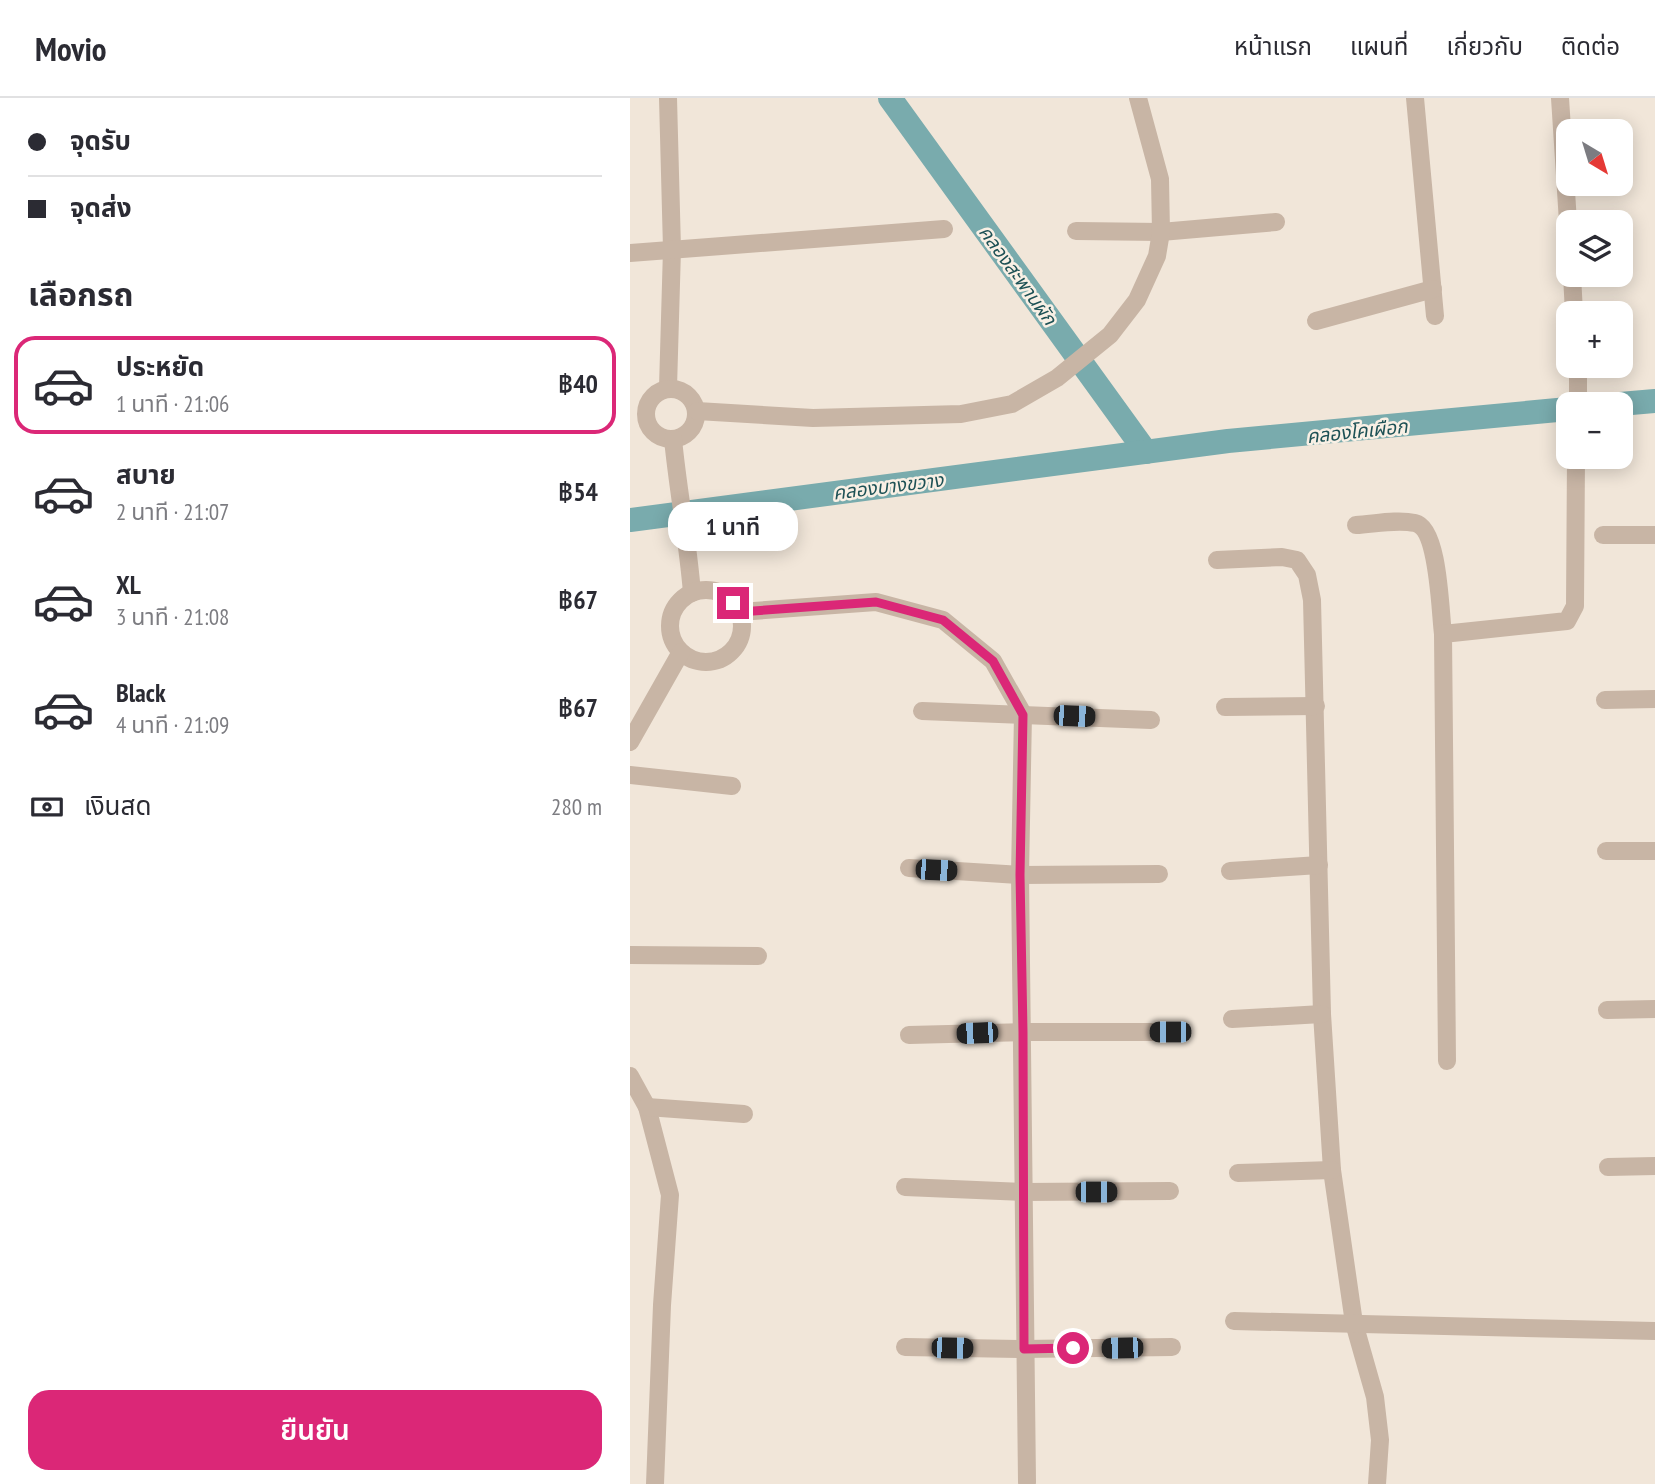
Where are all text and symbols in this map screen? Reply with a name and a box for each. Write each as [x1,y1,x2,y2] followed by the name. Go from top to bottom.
[35,27,107,70] text: Movio
[1234,31,1312,62] text: หน้าแรก
[1350,31,1408,62] text: แผนที่
[1446,31,1523,62] text: เกี่ยวกับ
[1561,31,1620,62] text: ติดต่อ
[1556,119,1633,196] north arrow
[1556,119,1633,469] map controls
[70,124,131,157] text: จุดรับ
[70,191,132,224] text: จุดส่ง
[1556,210,1633,287] button: layers
[974,221,1062,330] water label: คลองสะพานผัก
[28,273,133,315] text: เลือกรถ
[1556,301,1633,378] button: +
[116,350,204,383] text: ประหยัด
[32,354,95,417] icon: car
[558,367,598,400] text: ฿40
[116,389,229,418] text: 1 นาที · 21:06
[1556,392,1633,469] button: −
[1305,414,1409,448] water label: คลองโคเผือก
[116,458,176,491] text: สบาย
[32,462,95,525] icon: car
[832,467,945,505] water label: คลองบางขวาง
[558,475,598,508] text: ฿54
[116,497,229,526] text: 2 นาที · 21:07
[668,502,798,550] callout: 1 นาที
[706,512,760,541] text: 1 นาที
[116,568,141,601] text: XL
[32,570,95,633] icon: car
[558,583,598,616] text: ฿67
[717,587,749,619] route end
[116,602,229,631] text: 3 นาที · 21:08
[116,676,166,709] text: Black
[32,678,95,741] icon: car
[558,691,598,724] text: ฿67
[1053,705,1096,727] car
[116,710,229,739] text: 4 นาที · 21:09
[28,788,66,826] icon: cash
[84,789,151,822] text: เงินสด
[551,792,602,821] text: 280 m
[915,858,958,882] car
[956,1022,999,1044] car
[1150,1022,1192,1043] car
[1076,1182,1118,1203] car
[1057,1332,1089,1364] route start
[931,1337,974,1359] car
[1101,1337,1144,1359] car
[28,1390,602,1470] button: ยืนยัน

